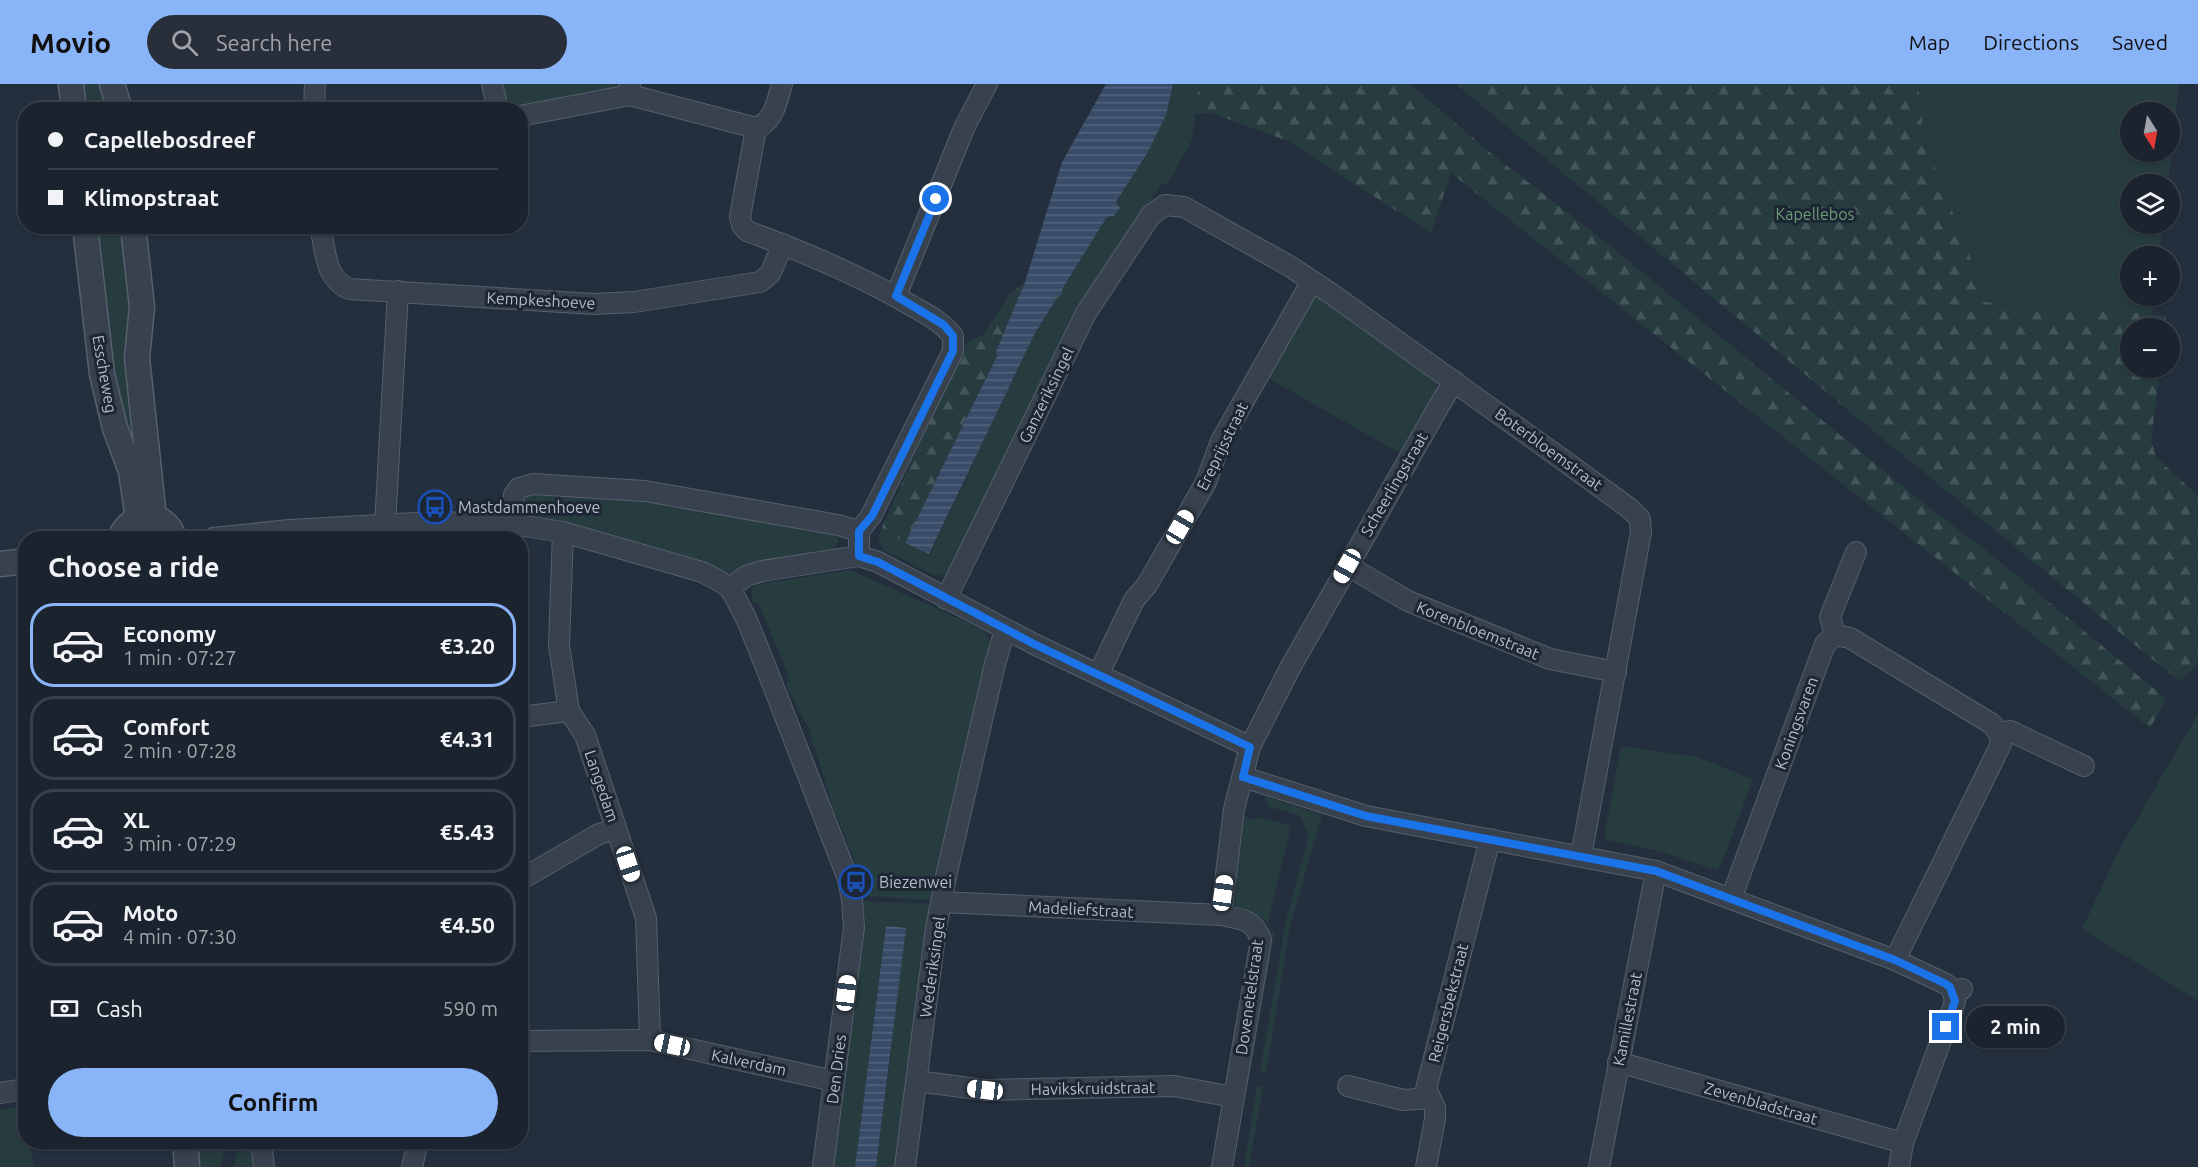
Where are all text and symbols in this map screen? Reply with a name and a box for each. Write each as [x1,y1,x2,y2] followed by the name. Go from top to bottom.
[147,15,567,69] search box
[168,26,201,59] icon: search
[30,27,111,58] text: Movio
[216,30,332,55] text: Search here
[1909,30,1950,54] text: Map
[1983,30,2079,54] text: Directions
[2112,30,2168,54] text: Saved
[2120,102,2180,162] north arrow
[2120,102,2180,378] map controls
[84,127,255,152] text: Capellebosdreef
[2120,174,2180,234] button: layers
[84,185,219,210] text: Klimopstraat
[922,185,949,212] route start
[1775,205,1855,223] park label: Kapellebos
[2120,246,2180,306] button: +
[486,288,596,312] street label: Kempkeshoeve
[2120,318,2180,378] button: −
[89,334,121,414] street label: Esscheweg
[1015,344,1077,446] street label: Ganzeriksingel
[1193,398,1251,493] street label: Ereprijsstraat
[1492,404,1607,494] street label: Boterbloemstraat
[1357,428,1431,539] street label: Scheerlingstraat
[417,489,453,525] bus stop icon: Mastdammenhoeve
[458,498,600,516] place label: Mastdammenhoeve
[1163,507,1197,547] car
[1330,546,1364,586] car
[48,552,220,582] text: Choose a ride
[1414,597,1543,663] street label: Korenbloemstraat
[51,618,105,672] icon: car
[123,621,216,646] text: Economy
[440,633,495,658] text: €3.20
[123,646,237,669] text: 1 min · 07:27
[1771,674,1821,772] street label: Koningsvaren
[51,711,105,765] icon: car
[123,714,210,739] text: Comfort
[440,726,495,751] text: €4.31
[123,739,237,762] text: 2 min · 07:28
[581,748,623,824] street label: Langedam
[51,804,105,858] icon: car
[123,807,150,832] text: XL
[440,819,495,844] text: €5.43
[123,832,237,855] text: 3 min · 07:29
[614,844,642,884] car
[838,864,874,900] bus stop icon: Biezenwei
[879,873,952,891] place label: Biezenwei
[1212,874,1234,912] car
[51,897,105,951] icon: car
[1028,897,1135,921] street label: Madeliefstraat
[123,900,178,925] text: Moto
[440,912,495,937] text: €4.50
[916,915,948,1019] street label: Wederiksingel
[123,925,237,948] text: 4 min · 07:30
[1232,937,1266,1056] street label: Dovenetelstraat
[1425,941,1472,1064] street label: Reigersbekstraat
[1609,970,1645,1067] street label: Kamillestraat
[835,974,857,1012] car
[48,992,81,1025] icon: cash
[96,996,143,1021] text: Cash
[442,997,498,1020] text: 590 m
[1967,1006,2066,1048] callout: 2 min
[1932,1013,1959,1040] route end
[1990,1015,2041,1038] text: 2 min
[653,1032,691,1058] car
[823,1033,849,1105] street label: Den Dries
[710,1045,788,1079] street label: Kalverdam
[48,1068,498,1137] button: Confirm
[1031,1078,1156,1098] street label: Havikskruidstraat
[1702,1078,1820,1128] street label: Zevenbladstraat
[966,1079,1004,1101] car

